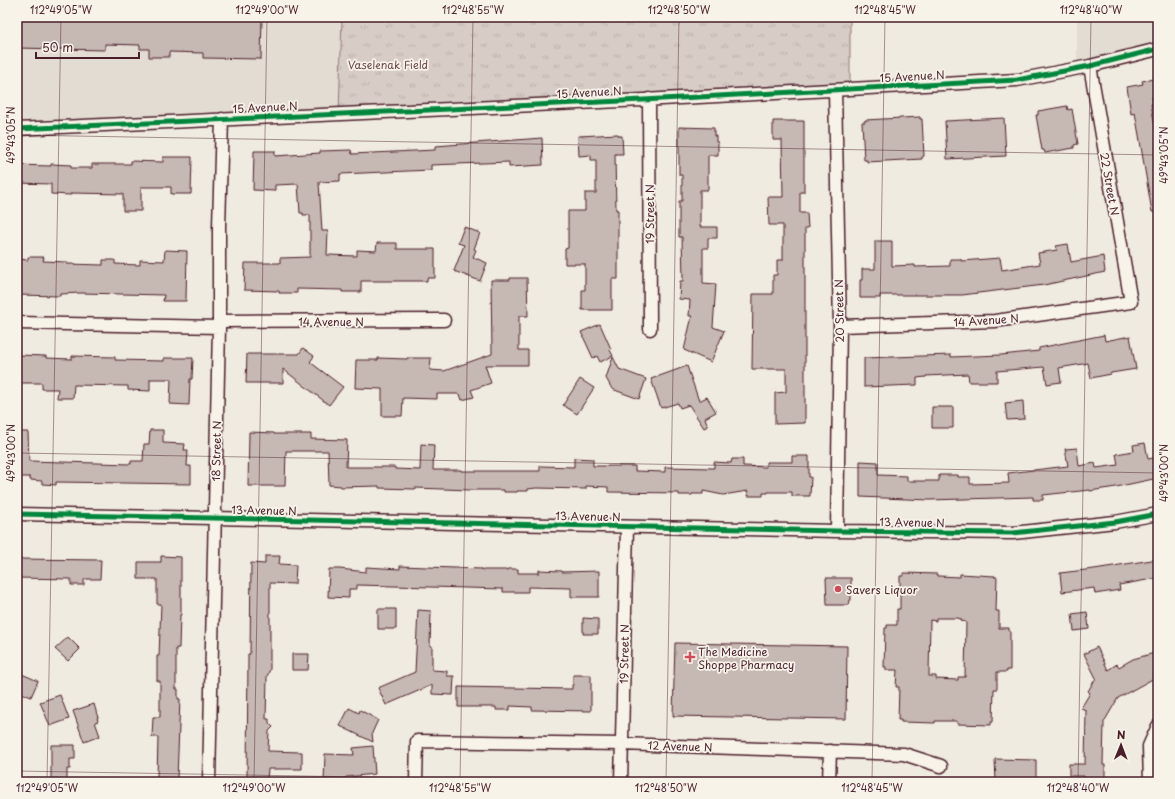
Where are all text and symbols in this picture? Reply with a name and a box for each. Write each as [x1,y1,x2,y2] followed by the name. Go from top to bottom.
[30,2,93,17] text: 112°49'05"W
[236,2,299,17] text: 112°49'00"W
[442,2,505,17] text: 112°48'55"W
[648,2,711,17] text: 112°48'50"W
[854,2,917,17] text: 112°48'45"W
[1060,2,1123,17] text: 112°48'40"W
[36,34,139,60] scale bar
[42,38,73,56] text: 50 m
[348,56,428,73] park label: Vaselenak Field
[879,66,945,86] street label: 15 Avenue N
[556,82,622,102] street label: 15 Avenue N
[232,97,298,117] street label: 15 Avenue N
[3,106,18,164] text: 49°43'05"N
[1156,126,1171,184] text: 49°43'05"N
[1096,151,1124,217] street label: 22 Street N
[641,184,658,244] street label: 19 Street N
[830,279,848,343] street label: 20 Street N
[953,309,1019,331] street label: 14 Avenue N
[298,313,364,330] street label: 14 Avenue N
[207,420,225,482] street label: 18 Street N
[3,424,18,482] text: 49°43'00"N
[1156,444,1171,502] text: 49°43'00"N
[231,501,297,519] street label: 13 Avenue N
[555,507,621,525] street label: 13 Avenue N
[879,513,945,531] street label: 13 Avenue N
[846,581,919,598] place label: Savers Liquor
[833,584,843,594] marker: Savers Liquor
[615,624,633,684] street label: 19 Street N
[698,643,794,673] place label: The Medicine Shoppe Pharmacy
[685,652,695,662] marker: The Medicine Shoppe Pharmacy
[1101,725,1141,765] north arrow
[1117,726,1126,743] text: N
[647,736,713,756] street label: 12 Avenue N
[16,780,79,795] text: 112°49'05"W
[223,780,286,795] text: 112°49'00"W
[429,780,492,795] text: 112°48'55"W
[635,780,698,795] text: 112°48'50"W
[841,780,904,795] text: 112°48'45"W
[1047,780,1110,795] text: 112°48'40"W

